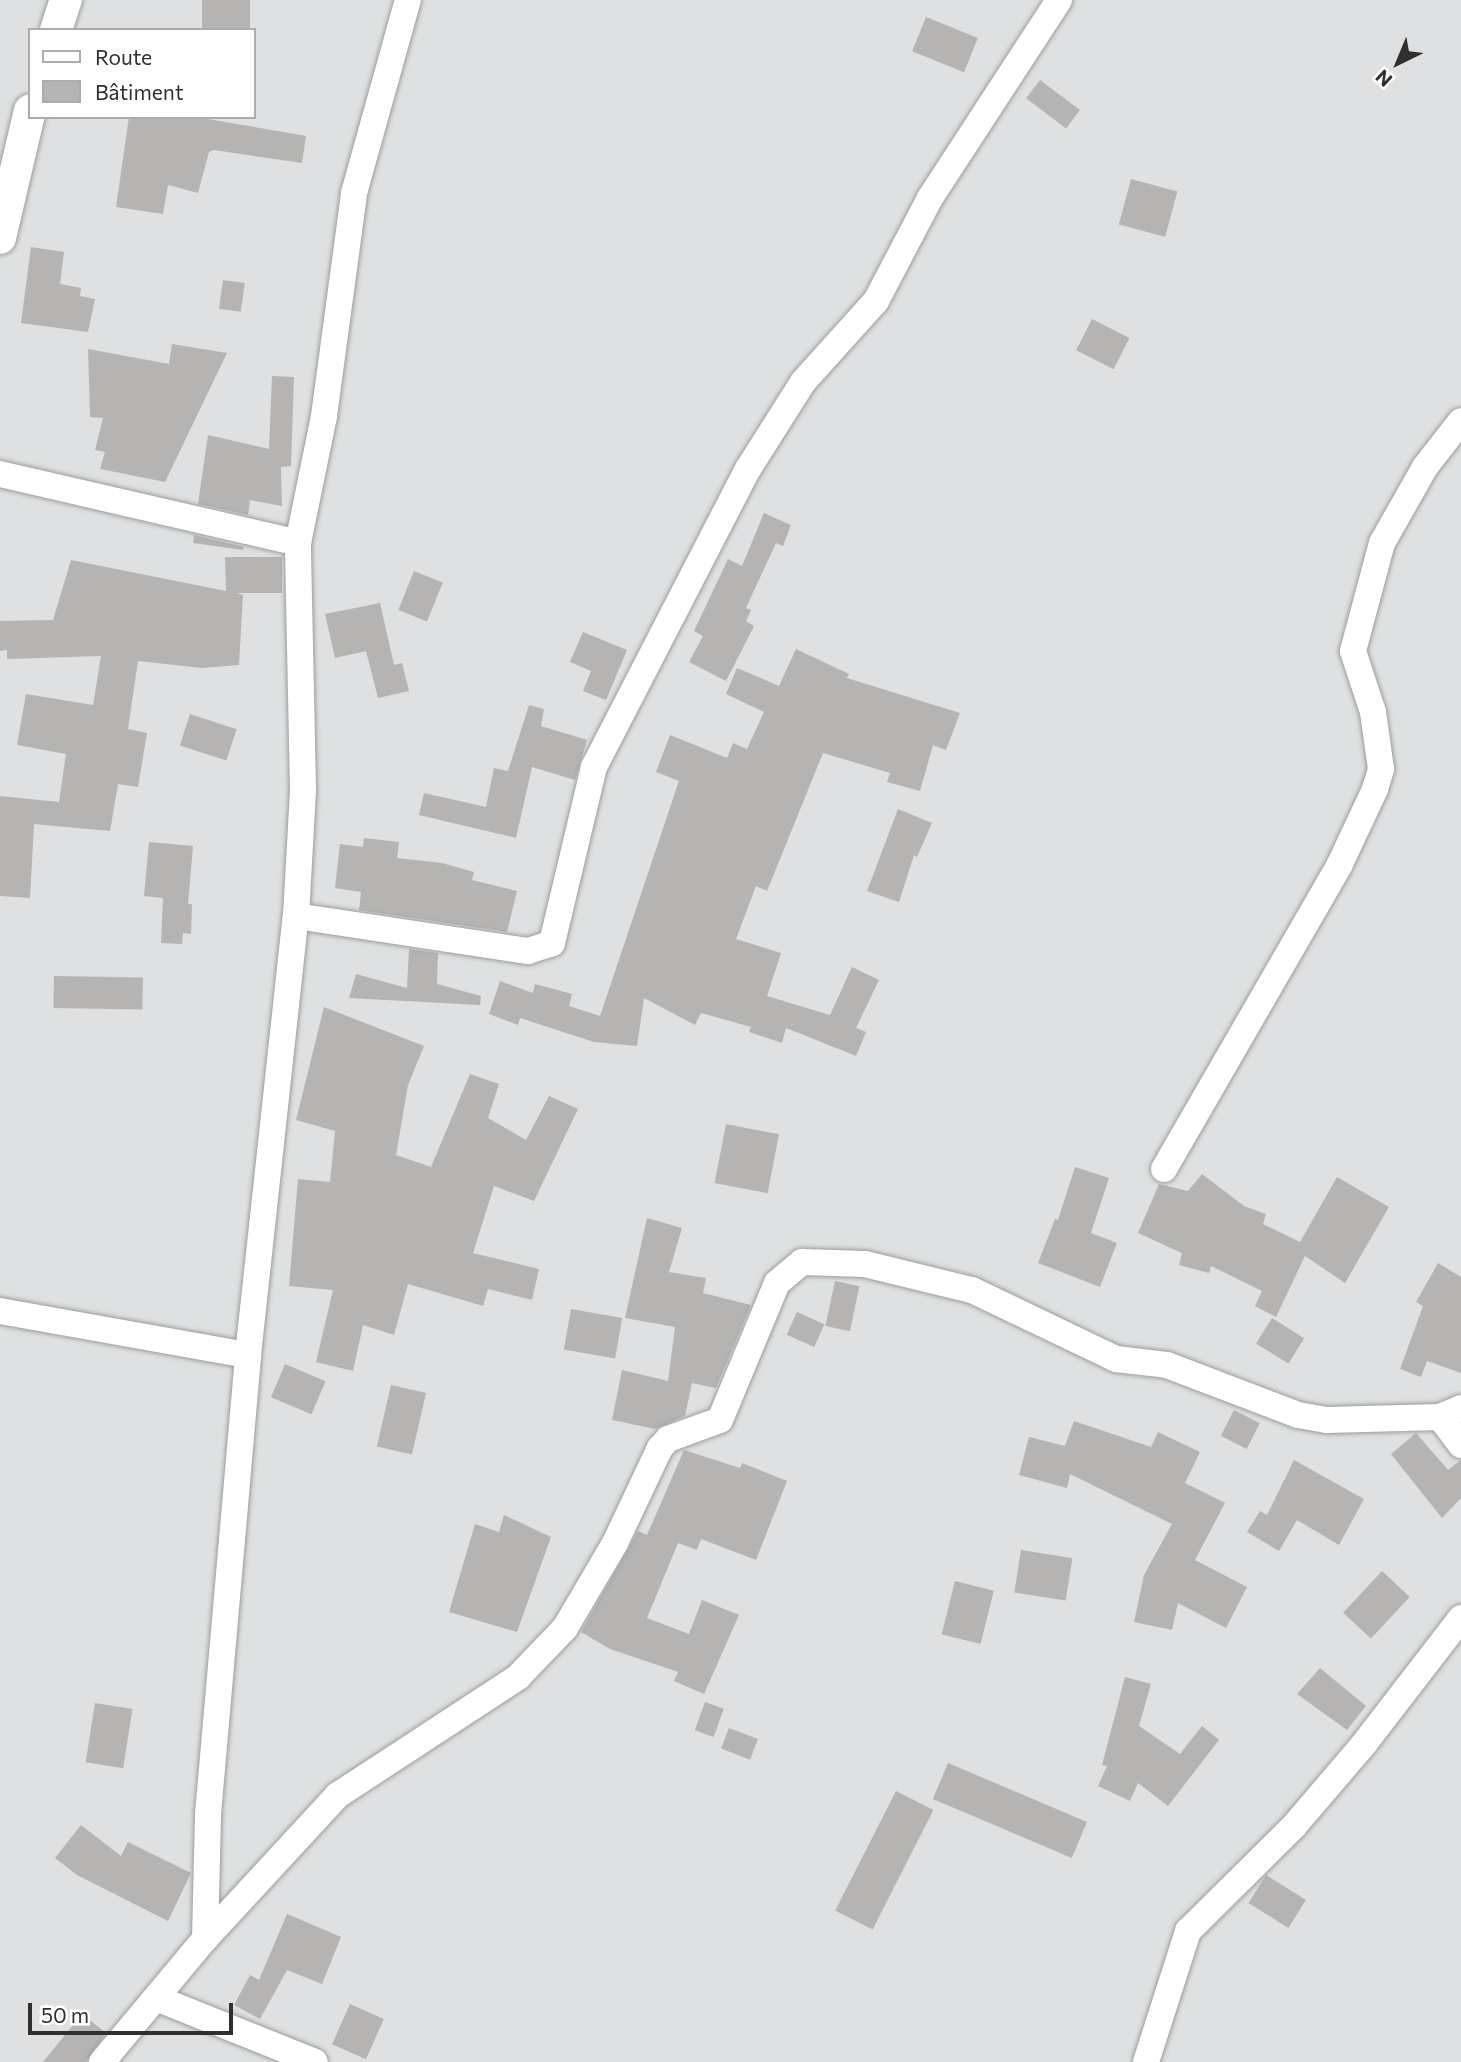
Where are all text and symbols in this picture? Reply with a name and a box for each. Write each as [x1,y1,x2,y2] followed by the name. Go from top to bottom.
[28,28,256,119] legend
[1363,28,1433,98] north arrow
[95,44,152,69] text: Route
[1370,65,1396,92] text: N
[95,79,184,104] text: Bâtiment
[32,1988,236,2032] scale bar
[41,2002,89,2027] text: 50 m

